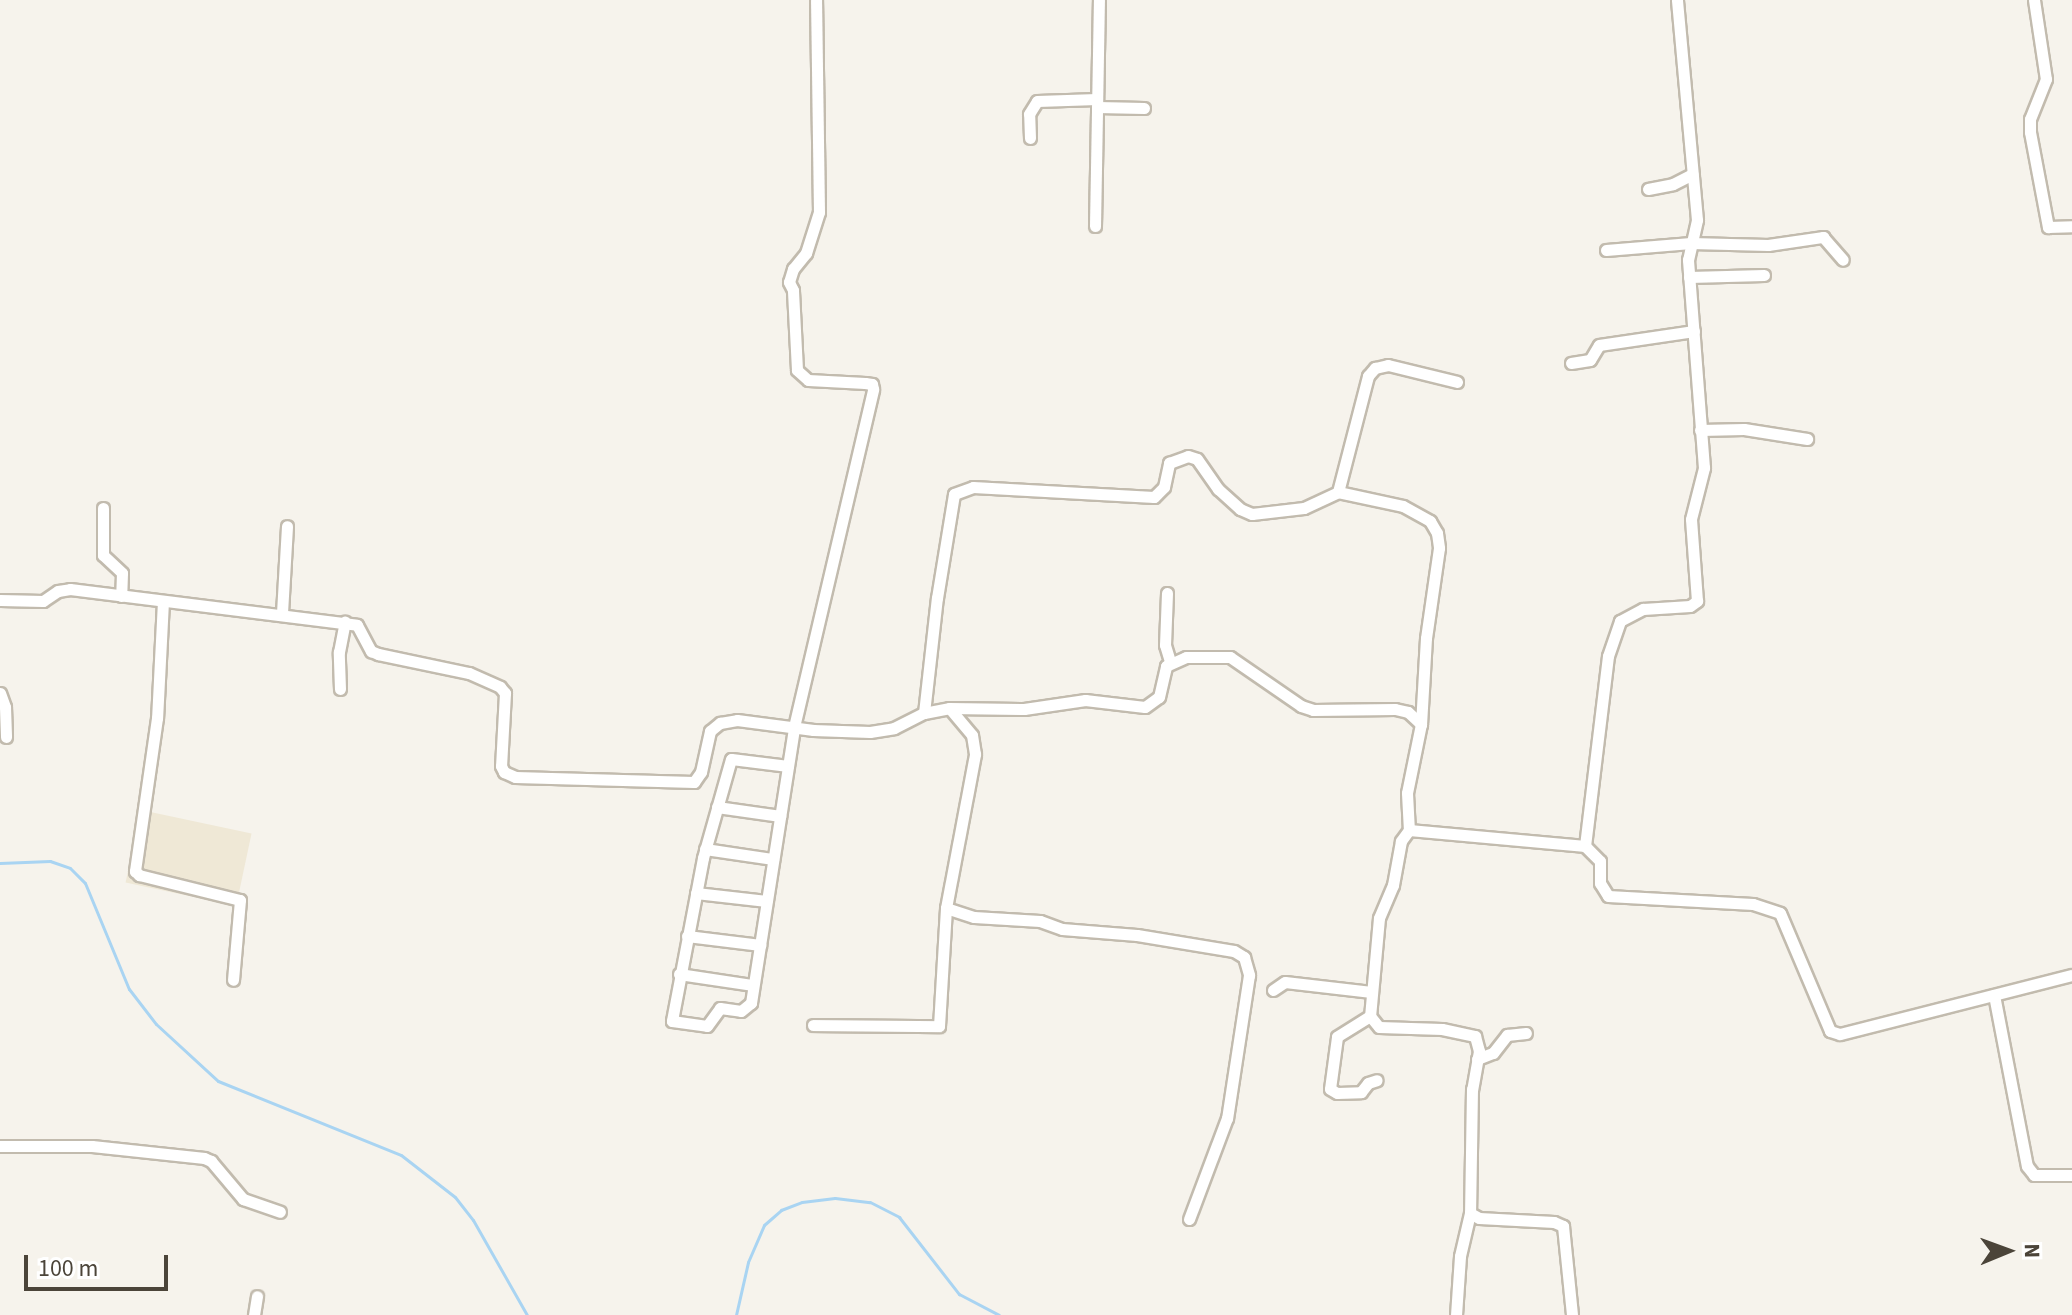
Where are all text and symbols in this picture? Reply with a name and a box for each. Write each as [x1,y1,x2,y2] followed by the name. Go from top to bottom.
[1968,1211,2048,1291] north arrow
[28,1239,172,1289] scale bar
[2016,1243,2048,1258] text: N
[38,1251,98,1286] text: 100 m

